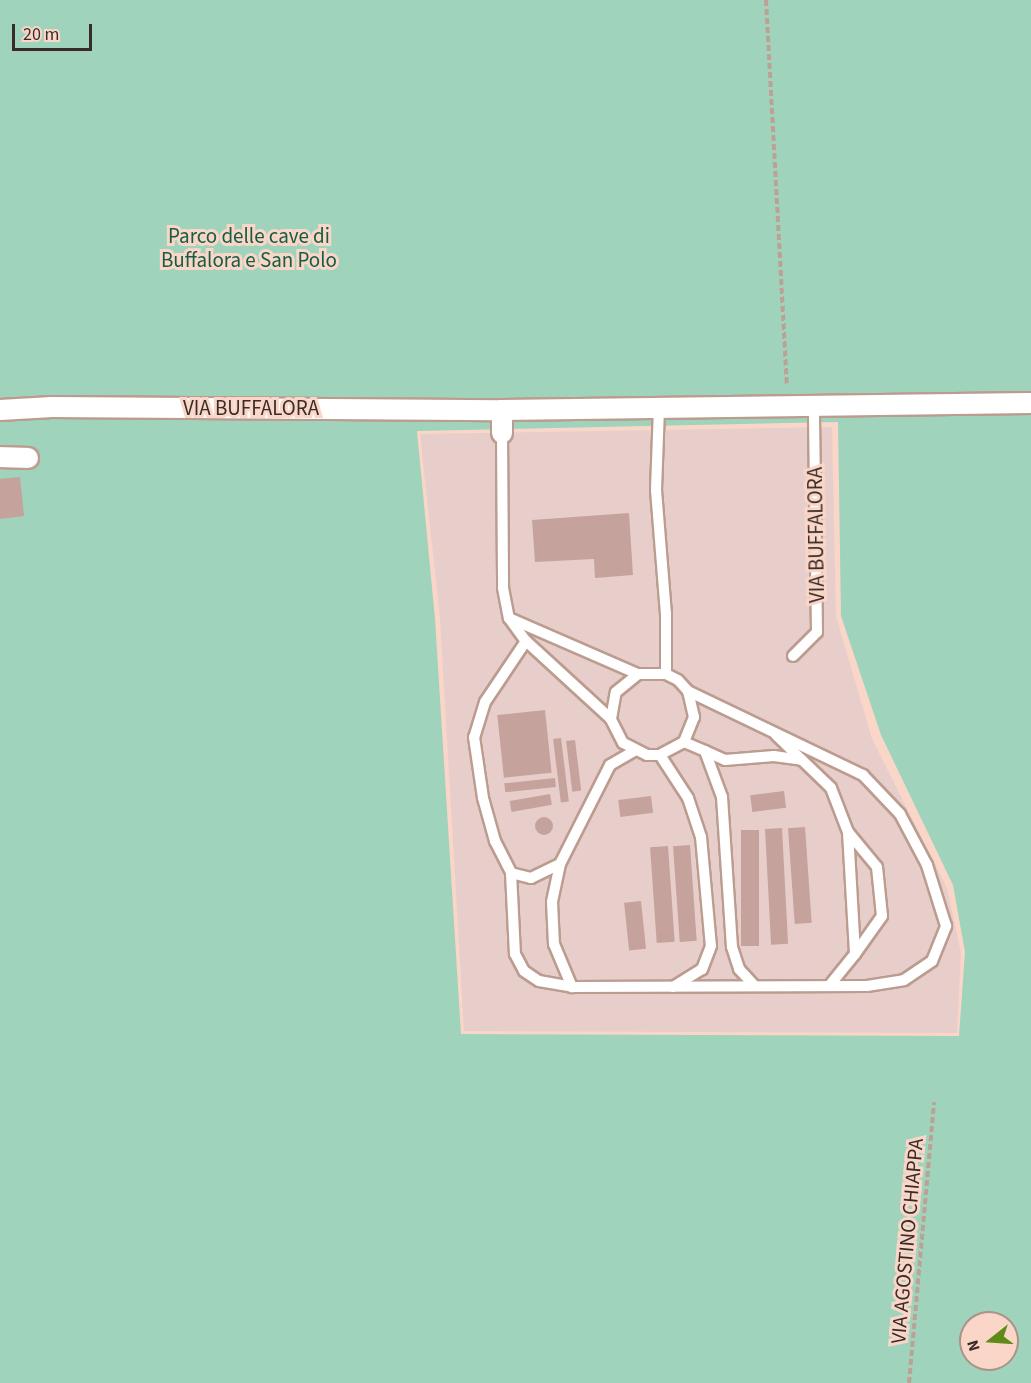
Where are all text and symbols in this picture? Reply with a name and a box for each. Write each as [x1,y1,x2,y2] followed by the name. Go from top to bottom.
[15,12,94,50] scale bar
[23,22,59,47] text: 20 m
[161,223,337,273] park label: Parco delle cave di Buffalora e San Polo
[183,395,319,421] street label: VIA BUFFALORA
[802,467,830,603] street label: VIA BUFFALORA
[885,1137,929,1345] street label: VIA AGOSTINO CHIAPPA
[959,1311,1019,1371] north arrow
[962,1337,986,1354] text: N

